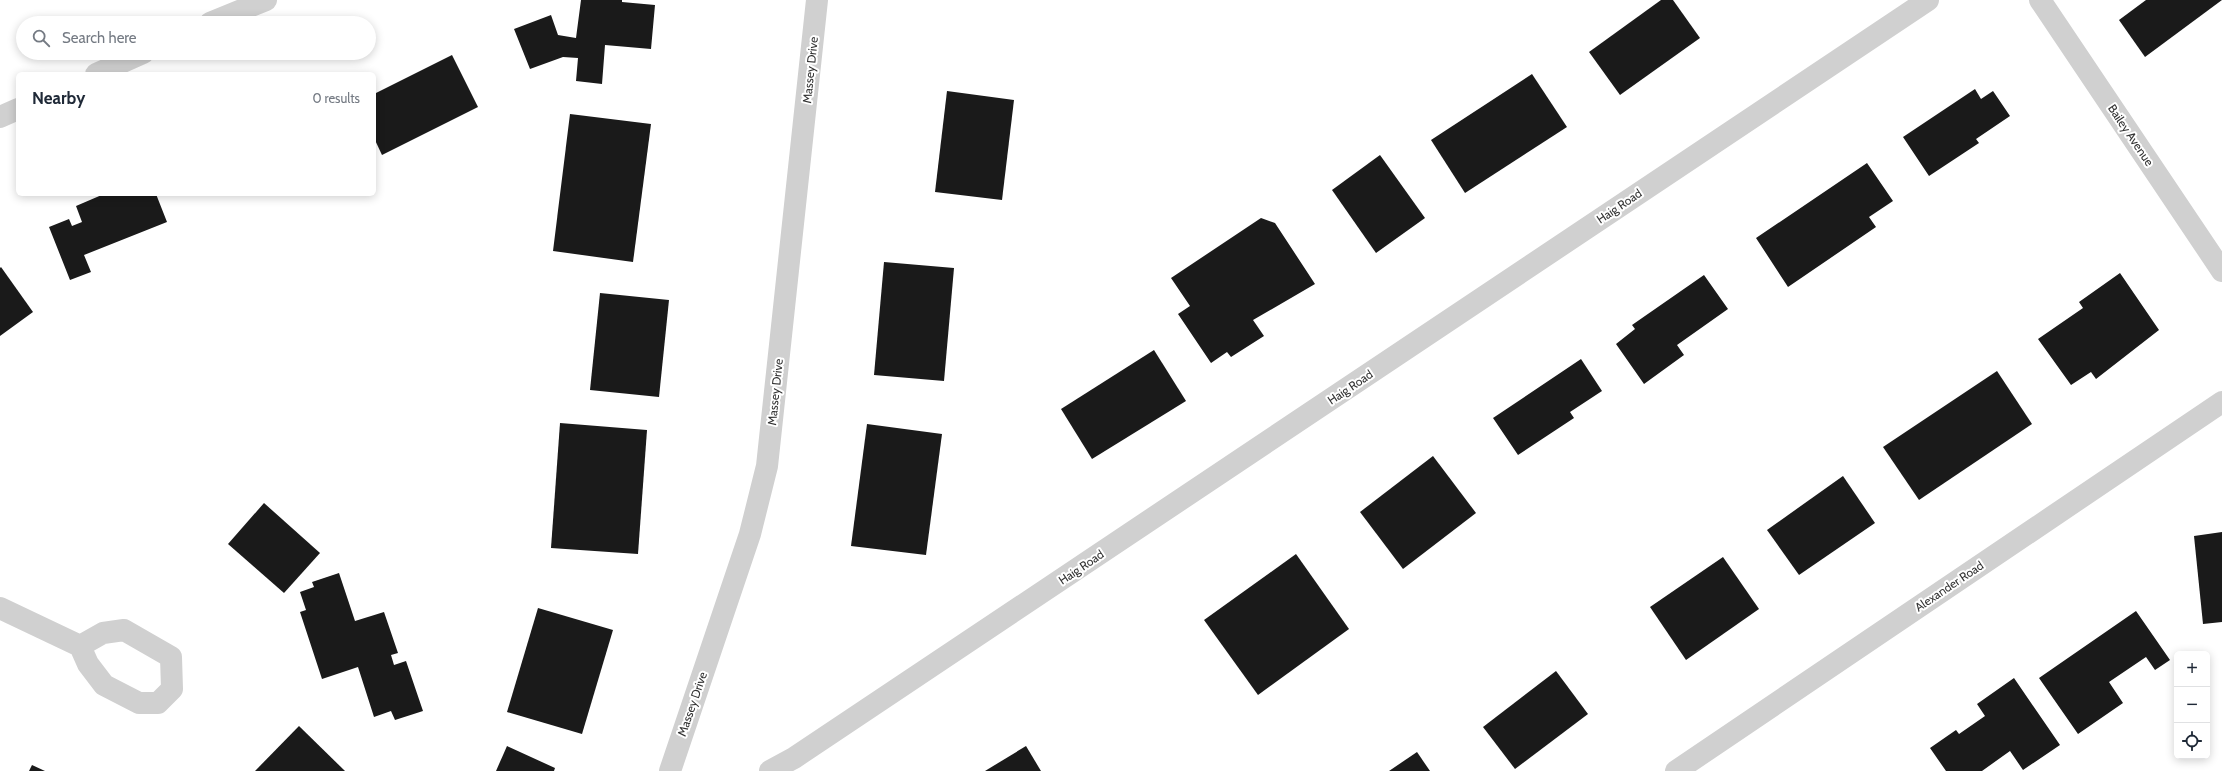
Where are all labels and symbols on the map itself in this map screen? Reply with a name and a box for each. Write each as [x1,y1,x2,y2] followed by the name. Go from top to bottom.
[799,36,821,104] street label: Massey Drive
[2105,101,2157,169] street label: Bailey Avenue
[1594,185,1644,227] street label: Haig Road
[764,358,786,426] street label: Massey Drive
[1325,366,1375,408] street label: Haig Road
[1056,546,1106,588] street label: Haig Road
[1912,558,1986,614] street label: Alexander Road
[674,670,710,738] street label: Massey Drive

